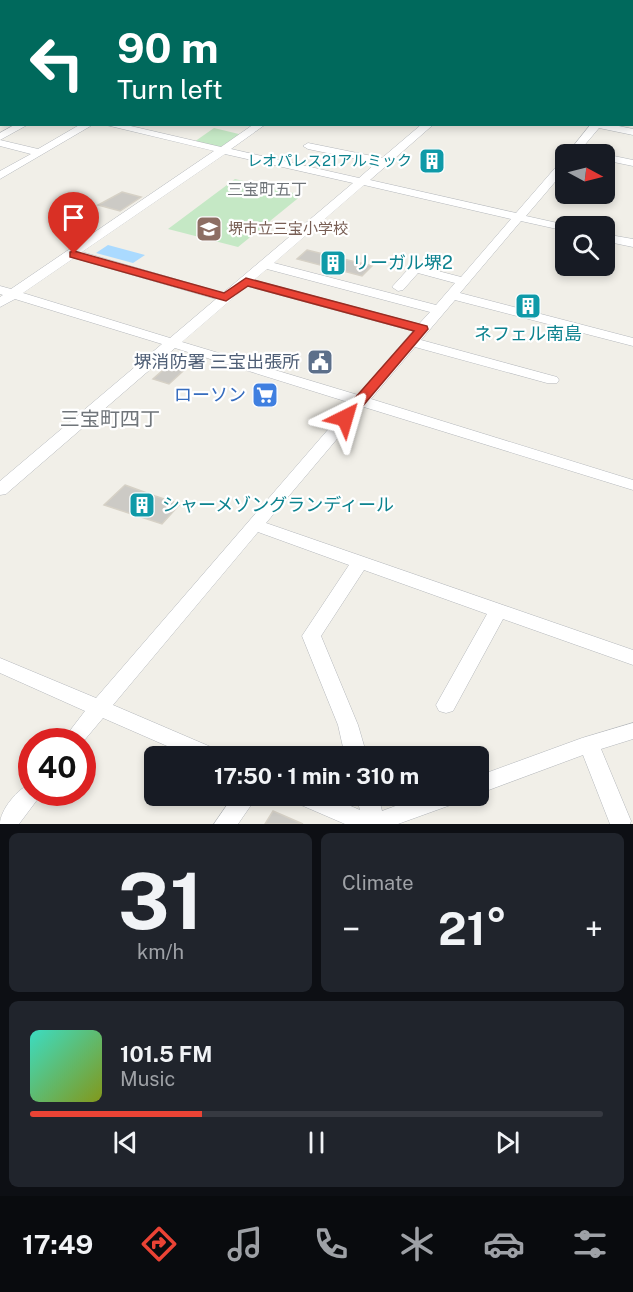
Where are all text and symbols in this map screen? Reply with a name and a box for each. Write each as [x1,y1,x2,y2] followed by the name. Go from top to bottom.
[117,23,219,72] text: 90 m
[18,24,96,102] icon: left
[117,73,223,105] text: Turn left
[555,144,615,204] north arrow
[555,144,615,276] map controls
[417,146,447,176] building icon: レオパレス21アルミック
[247,152,412,169] place label: レオパレス21アルミック
[227,180,307,199] district label: 三宝町五丁
[48,192,99,254] pin
[57,201,90,234] icon: arrive
[194,214,224,244] school or university icon: 堺市立三宝小学校
[555,216,615,276] button: search
[228,220,348,237] place label: 堺市立三宝小学校
[318,248,348,278] building icon: リーガル堺2
[352,252,453,273] place label: リーガル堺2
[513,291,543,321] building icon: ネフェル南島
[474,323,582,344] place label: ネフェル南島
[305,347,335,377] public building icon: 堺消防署 三宝出張所
[134,351,300,372] place label: 堺消防署 三宝出張所
[250,380,280,410] supermarket icon: ローソン
[174,384,246,405] place label: ローソン
[313,386,377,450] position arrow
[60,407,160,431] district label: 三宝町四丁
[127,490,157,520] building icon: シャーメゾングランディール
[162,494,394,515] place label: シャーメゾングランディール
[18,728,96,806] speed limit sign: 40
[214,763,419,789] text: 17:50 · 1 min · 310 m
[118,855,203,947] text: 31
[342,871,414,895] text: Climate
[438,902,507,955] text: 21°
[342,910,360,948] text: −
[585,910,603,948] text: +
[137,940,184,964] text: km/h
[120,1041,212,1067] text: 101.5 FM
[120,1067,175,1091] text: Music
[109,1126,142,1159] icon: previous
[300,1126,333,1159] icon: pause
[491,1126,524,1159] icon: next
[138,1223,180,1265] icon: directions
[224,1223,266,1265] icon: music
[310,1223,352,1265] icon: phone
[396,1223,438,1265] icon: climate
[483,1223,525,1265] icon: car
[569,1223,611,1265] icon: filters
[22,1228,93,1260] text: 17:49

